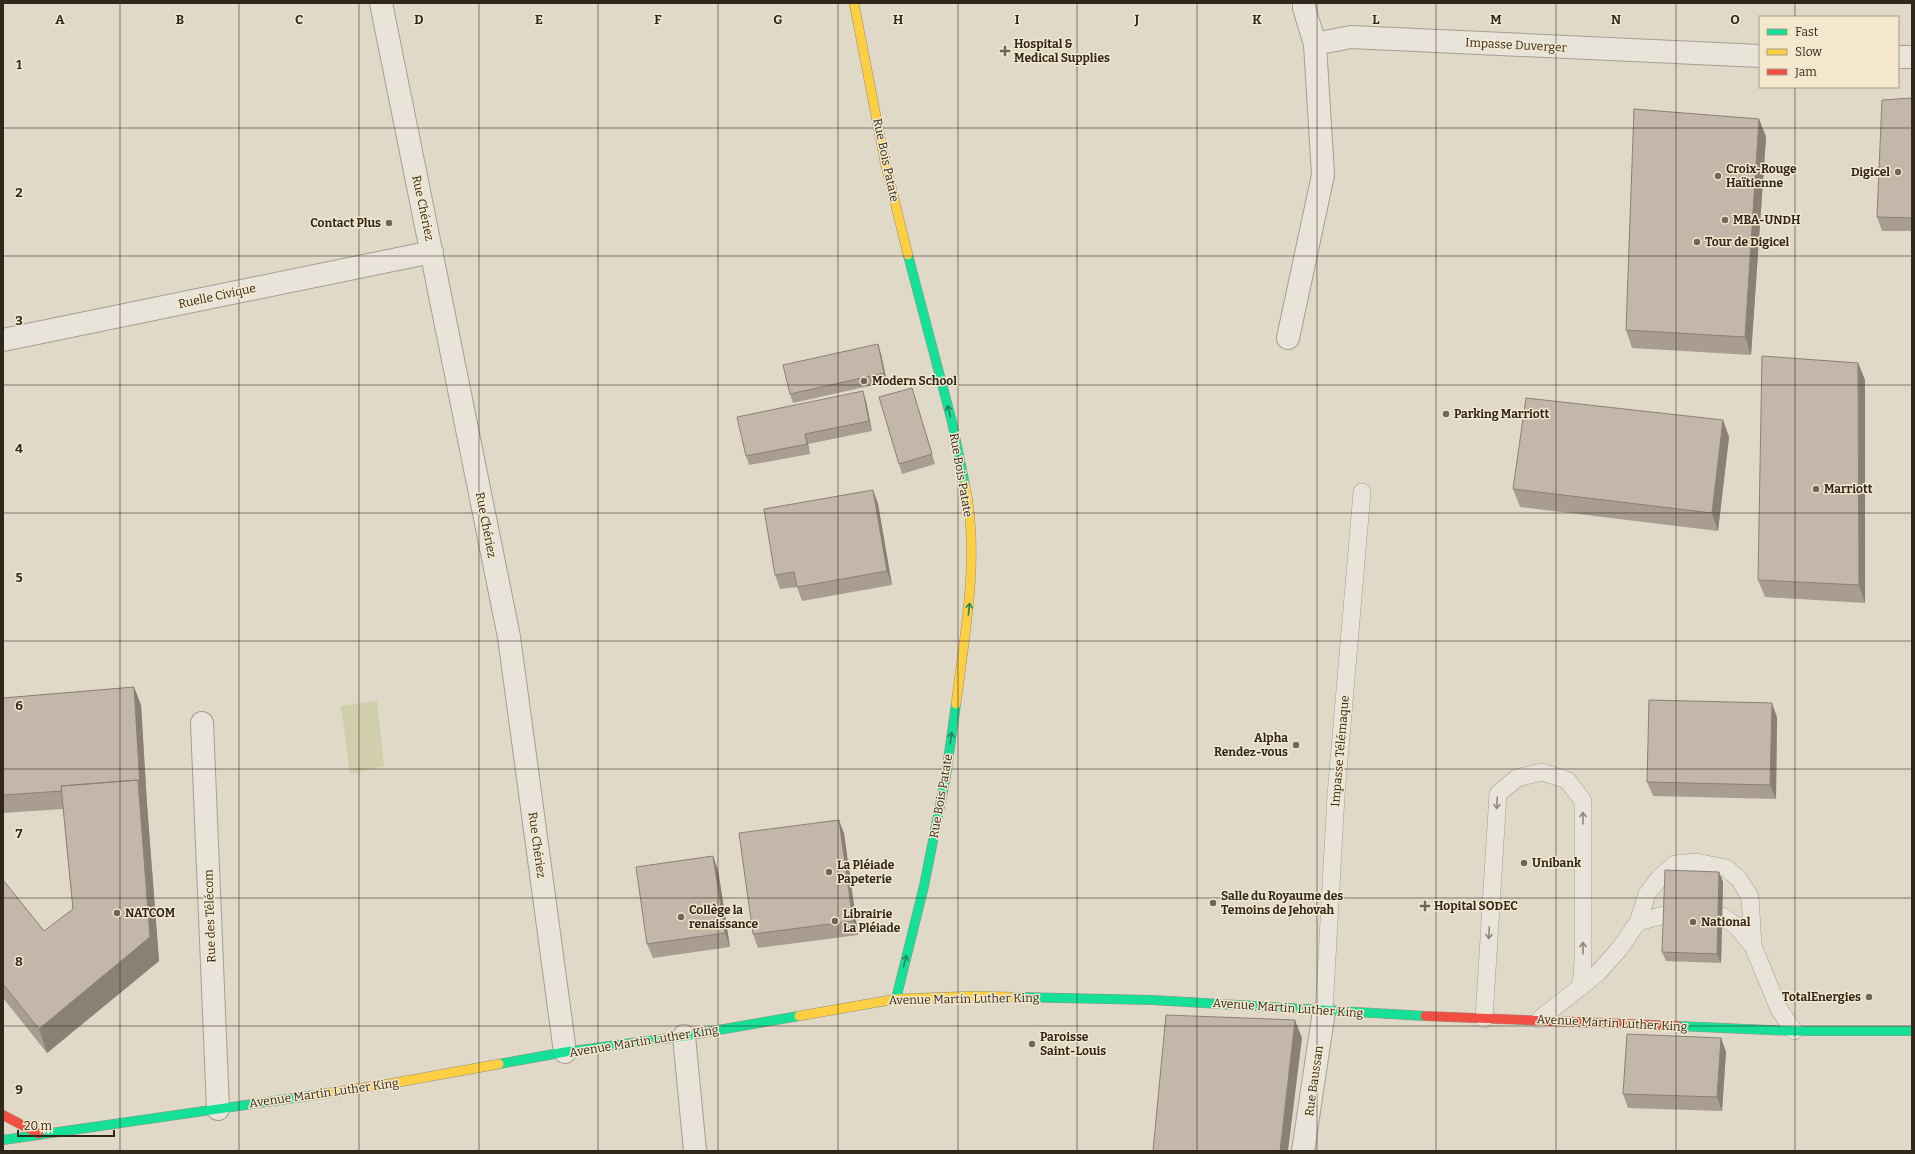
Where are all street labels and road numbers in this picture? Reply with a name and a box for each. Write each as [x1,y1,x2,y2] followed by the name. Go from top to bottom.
[1465,35,1568,55] street label: Impasse Duverger
[870,117,902,203] street label: Rue Bois Patate
[409,174,437,242] street label: Rue Chériez
[177,281,257,311] street label: Ruelle Civique
[947,432,975,518] street label: Rue Bois Patate
[473,491,499,559] street label: Rue Chériez
[1328,695,1352,807] street label: Impasse Télémaque
[927,753,955,839] street label: Rue Bois Patate
[525,811,549,879] street label: Rue Chériez
[201,869,219,963] street label: Rue des Télécom
[888,991,1040,1007] street label: Avenue Martin Luther King
[1212,996,1364,1020] street label: Avenue Martin Luther King
[1536,1012,1688,1034] street label: Avenue Martin Luther King
[568,1022,720,1060] street label: Avenue Martin Luther King
[1302,1044,1326,1117] street label: Rue Baussan
[248,1076,400,1110] street label: Avenue Martin Luther King

